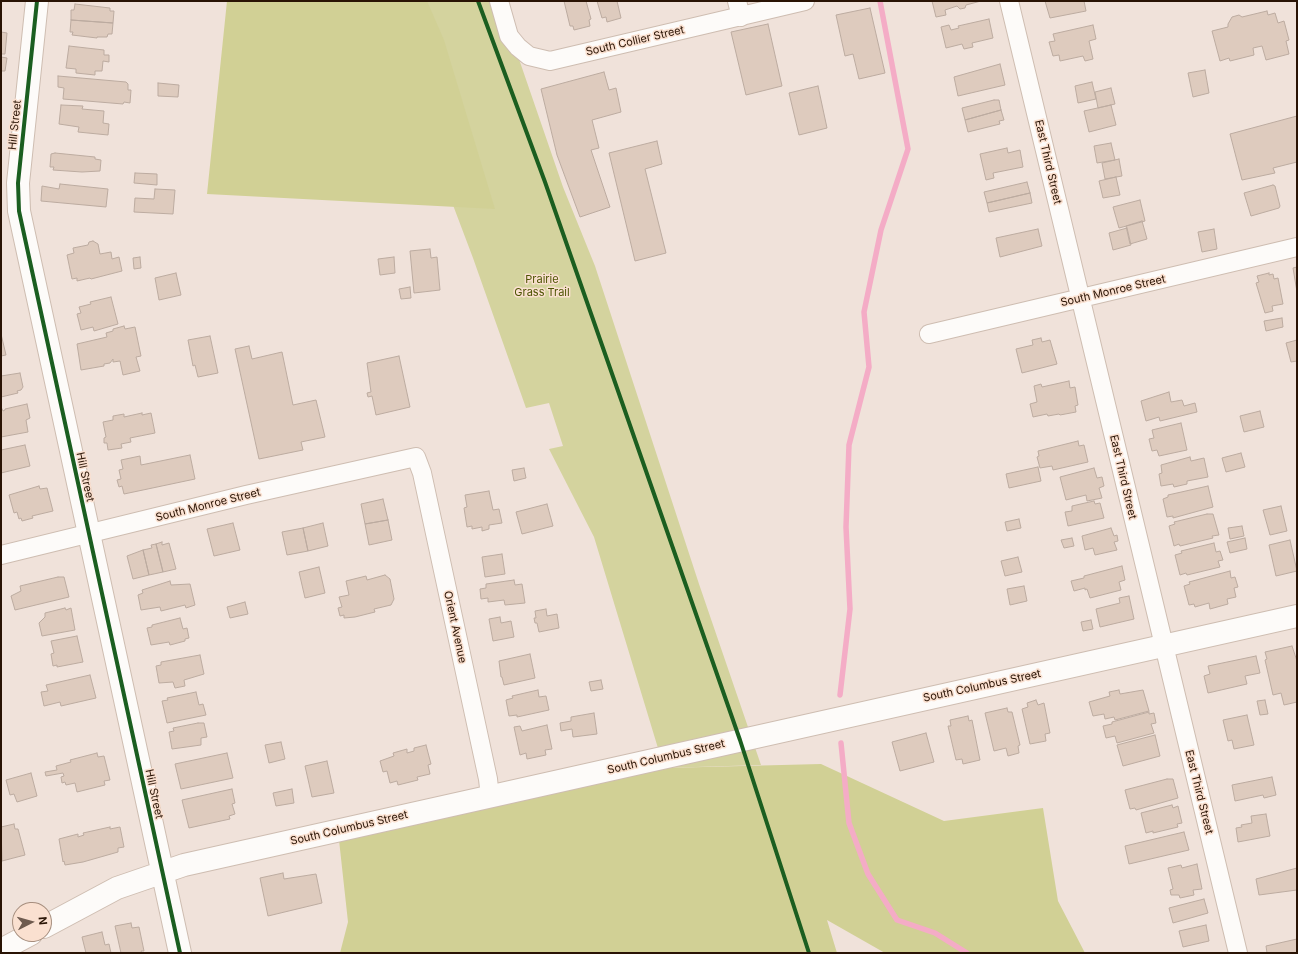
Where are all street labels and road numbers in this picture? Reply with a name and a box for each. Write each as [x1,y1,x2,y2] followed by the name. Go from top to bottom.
[584,23,686,59] street label: South Collier Street
[6,99,24,151] street label: Hill Street
[1032,118,1064,206] street label: East Third Street
[1059,272,1167,310] street label: South Monroe Street
[1107,433,1139,521] street label: East Third Street
[73,451,97,503] street label: Hill Street
[154,486,262,524] street label: South Monroe Street
[441,590,469,664] street label: Orient Avenue
[922,667,1042,705] street label: South Columbus Street
[606,737,726,777] street label: South Columbus Street
[1182,748,1216,836] street label: East Third Street
[142,768,166,820] street label: Hill Street
[289,808,409,848] street label: South Columbus Street

